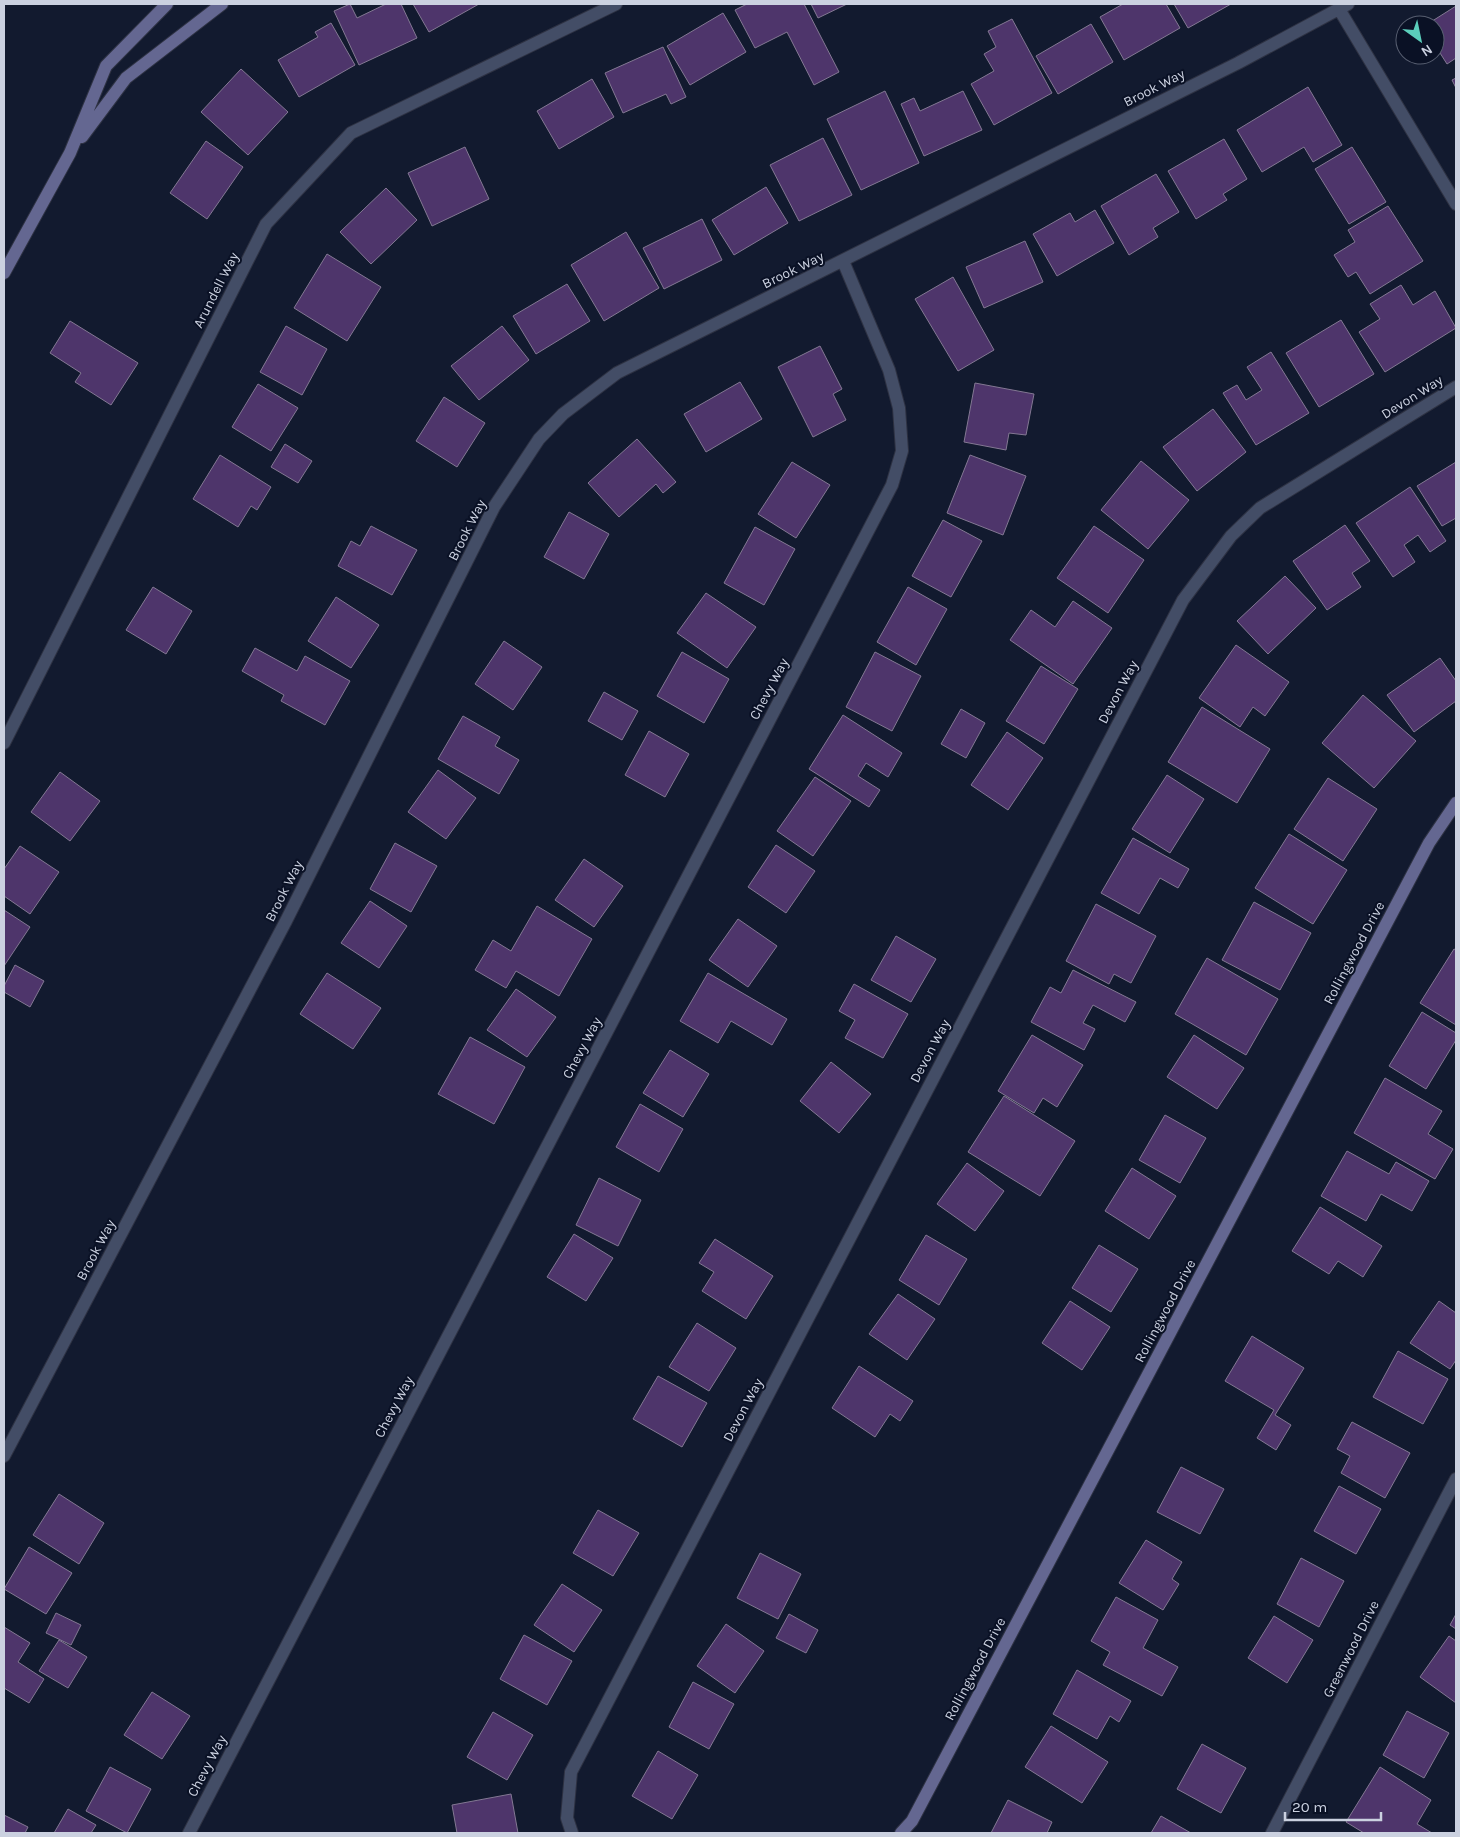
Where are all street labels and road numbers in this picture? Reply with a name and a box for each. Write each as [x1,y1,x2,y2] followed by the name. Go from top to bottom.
[1120,65,1188,111] street label: Brook Way
[759,248,827,292] street label: Brook Way
[190,249,243,331] street label: Arundell Way
[1378,371,1446,423] street label: Devon Way
[444,496,490,564] street label: Brook Way
[746,655,793,723] street label: Chevy Way
[1094,657,1142,727] street label: Devon Way
[261,857,307,925] street label: Brook Way
[1320,899,1388,1007] street label: Rollingwood Drive
[559,1014,606,1082] street label: Chevy Way
[906,1016,954,1086] street label: Devon Way
[73,1216,119,1283] street label: Brook Way
[1131,1257,1199,1365] street label: Rollingwood Drive
[371,1373,418,1441] street label: Chevy Way
[719,1375,767,1445] street label: Devon Way
[1319,1598,1383,1700] street label: Greenwood Drive
[941,1615,1009,1723] street label: Rollingwood Drive
[184,1732,231,1800] street label: Chevy Way

